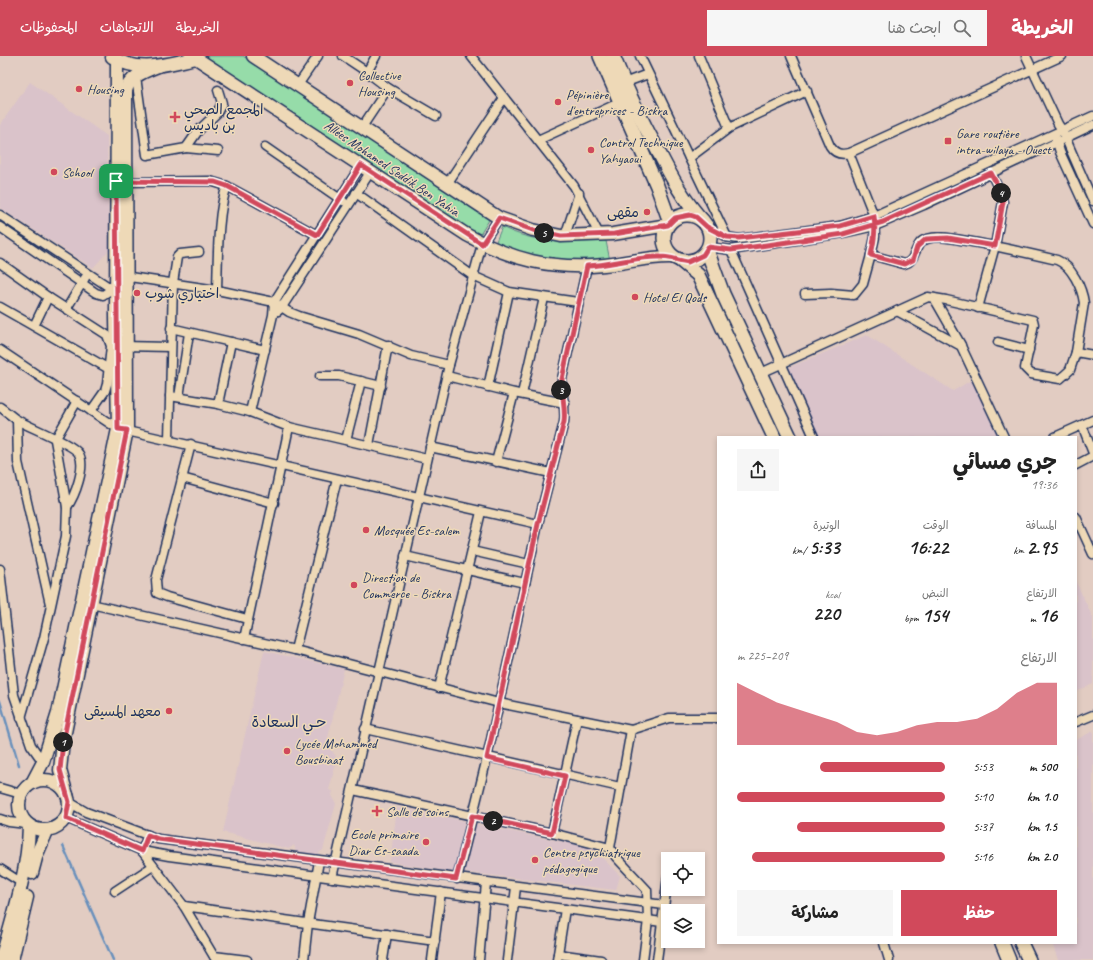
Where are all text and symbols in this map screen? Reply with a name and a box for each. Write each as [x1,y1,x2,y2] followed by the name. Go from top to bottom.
[707,10,987,46] search box
[1011,16,1073,40] text: الخريطة
[951,17,973,39] icon: search
[20,19,78,36] text: المحفوظات
[100,19,154,36] text: الاتجاهات
[176,19,219,36] text: الخريطة
[887,19,941,38] text: ابحث هنا
[358,67,402,100] place label: Collective Housing
[345,78,355,88] marker: Collective Housing
[87,81,125,98] place label: Housing
[74,84,84,94] marker: Housing
[566,86,669,119] place label: Pépinière d'entreprises - Biskra
[553,97,563,107] marker: Pépinière d'entreprises - Biskra
[184,101,263,134] place label: المجمع الصحي بن باديس
[169,111,181,123] marker: المجمع الصحي بن باديس
[321,117,463,221] street label: Allées Mohamed Seddik Ben Yahia
[956,125,1052,158] place label: Gare routière intra-wilaya - Ouest
[599,134,684,167] place label: Control Technique Yahyaoui
[943,136,953,146] marker: Gare routière intra-wilaya - Ouest
[586,145,596,155] marker: Control Technique Yahyaoui
[62,164,95,181] place label: School
[99,164,133,198] pin
[49,167,59,177] marker: School
[105,170,127,192] icon: arrive
[991,183,1011,203] pin: 4
[999,186,1003,200] text: 4
[607,204,639,221] place label: مقهى
[642,207,652,217] marker: مقهى
[534,223,554,243] pin: 5
[542,226,546,240] text: 5
[145,285,219,304] place label: اختياري شوب
[132,288,142,298] marker: اختياري شوب
[643,289,707,306] place label: Hotel El Qods
[630,292,640,302] marker: Hotel El Qods
[551,380,571,400] pin: 3
[559,383,563,397] text: 3
[953,448,1057,476] text: جري مسائي
[737,449,779,491] button: share
[1031,477,1057,493] text: 19:36
[813,518,840,532] text: الوتيرة
[923,518,948,532] text: الوقت
[1026,518,1057,532] text: المسافة
[374,522,460,539] place label: Mosquée Es-salem
[361,525,371,535] marker: Mosquée Es-salem
[809,535,840,560] text: 5:33
[908,535,948,560] text: 16:22
[1027,535,1057,560] text: 2.95
[792,543,809,557] text: /km
[1013,543,1027,557] text: km
[362,569,452,602] place label: Direction de Commerce - Biskra
[349,580,359,590] marker: Direction de Commerce - Biskra
[922,586,948,600] text: النبض
[1026,586,1057,600] text: الارتفاع
[825,587,840,601] text: kcal
[813,601,840,626] text: 220
[922,603,948,628] text: 154
[1039,603,1057,628] text: 16
[904,611,922,625] text: bpm
[1030,611,1039,625] text: m
[737,648,788,664] text: 209–225 m
[1021,650,1057,666] text: الارتفاع
[84,703,161,720] place label: معهد المسيقى
[164,706,174,716] marker: معهد المسيقى
[252,713,326,735] district label: حـي السعادة
[53,732,73,752] pin: 1
[61,735,65,749] text: 1
[295,735,379,768] place label: Lycée Mohammed Bousbiaat
[282,746,292,756] marker: Lycée Mohammed Bousbiaat
[973,759,993,775] text: 5:53
[1029,759,1057,775] text: 500 m
[973,789,993,805] text: 5:10
[1027,789,1057,805] text: 1.0 km
[386,803,450,820] place label: Salle de soins
[371,805,383,817] marker: Salle de soins
[483,811,503,831] pin: 2
[491,814,495,828] text: 2
[973,819,993,835] text: 5:37
[1027,819,1057,835] text: 1.5 km
[349,826,419,859] place label: Ecole primaire Diar Es-saada
[421,837,431,847] marker: Ecole primaire Diar Es-saada
[543,844,641,877] place label: Centre psychiatrique pédagogique
[973,849,993,865] text: 5:16
[1027,849,1057,865] text: 2.0 km
[661,852,705,948] map controls
[661,852,705,896] button: locate
[530,855,540,865] marker: Centre psychiatrique pédagogique
[737,890,893,936] button: مشاركة
[901,890,1057,936] button: حفظ
[661,904,705,948] button: layers

